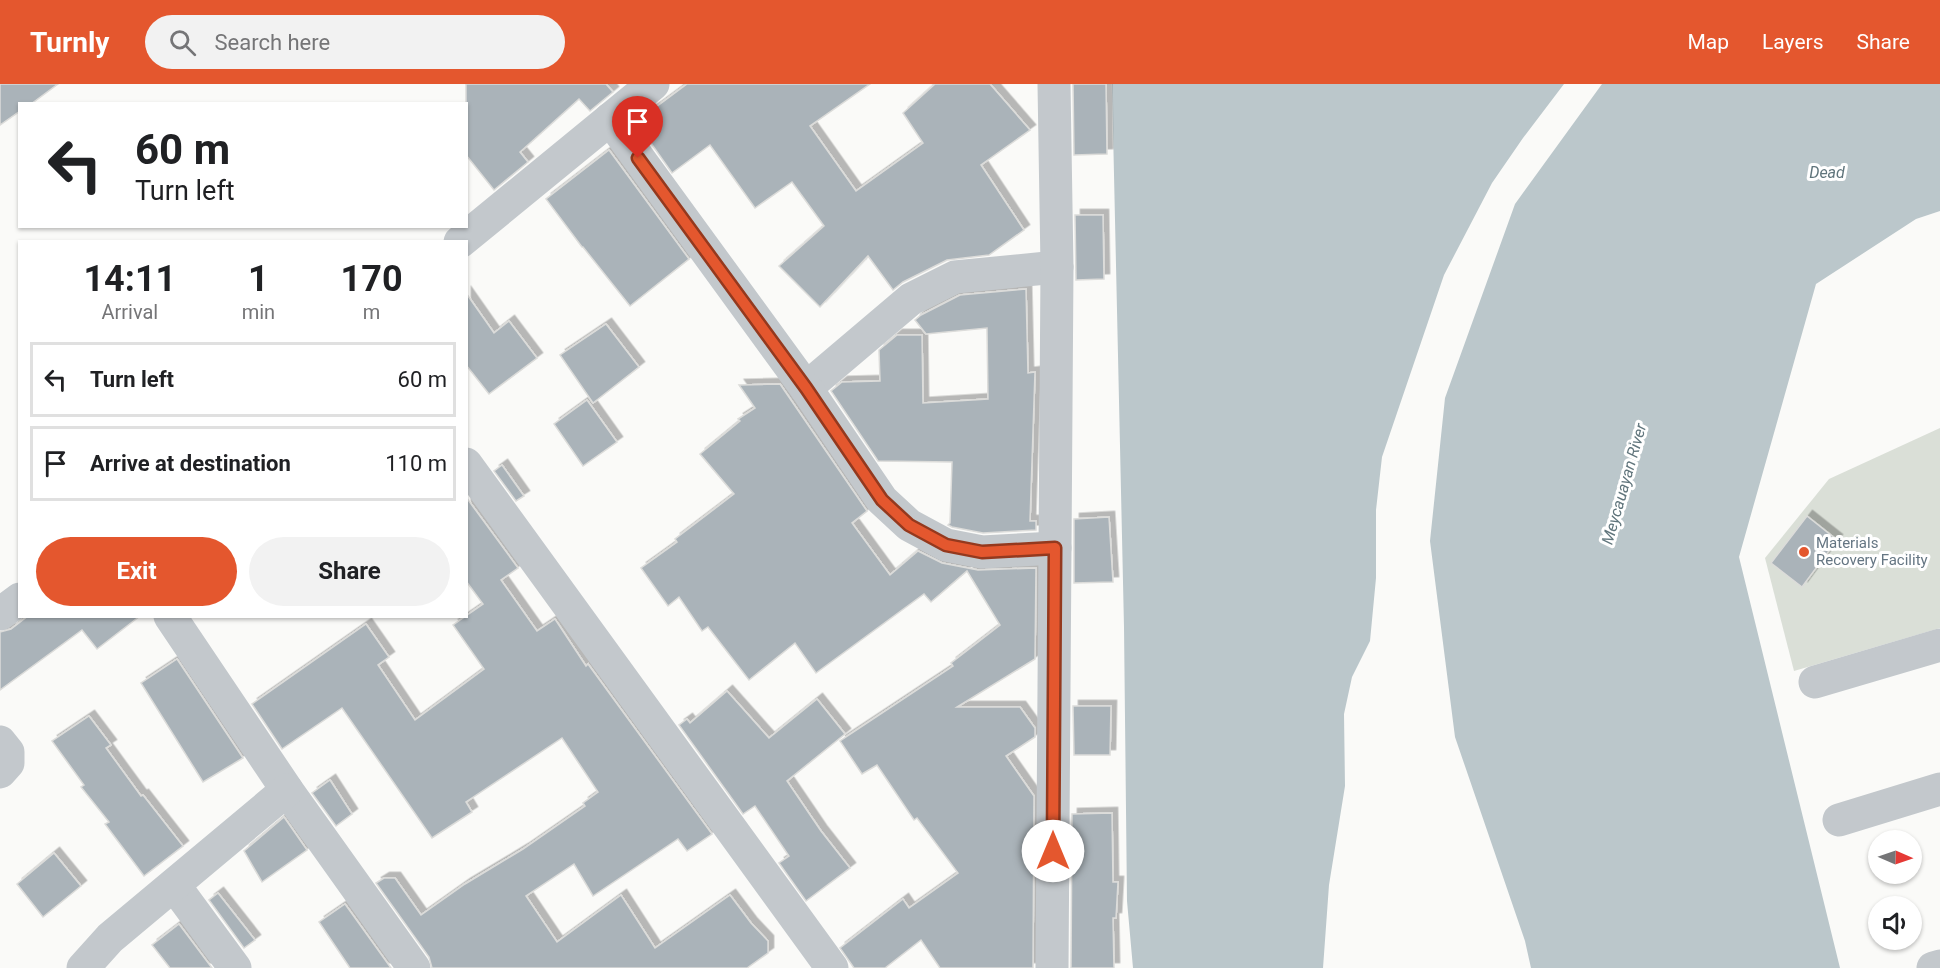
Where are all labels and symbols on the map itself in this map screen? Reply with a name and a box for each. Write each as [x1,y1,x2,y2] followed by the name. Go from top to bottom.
[612,96,663,158] pin
[1809,163,1845,182] water label: Dead
[1598,421,1651,547] water label: Meycauayan River
[1816,534,1928,569] place label: Materials Recovery Facility
[1797,545,1811,559] marker: Materials Recovery Facility
[1021,819,1085,883] position arrow
[1868,830,1922,884] north arrow

